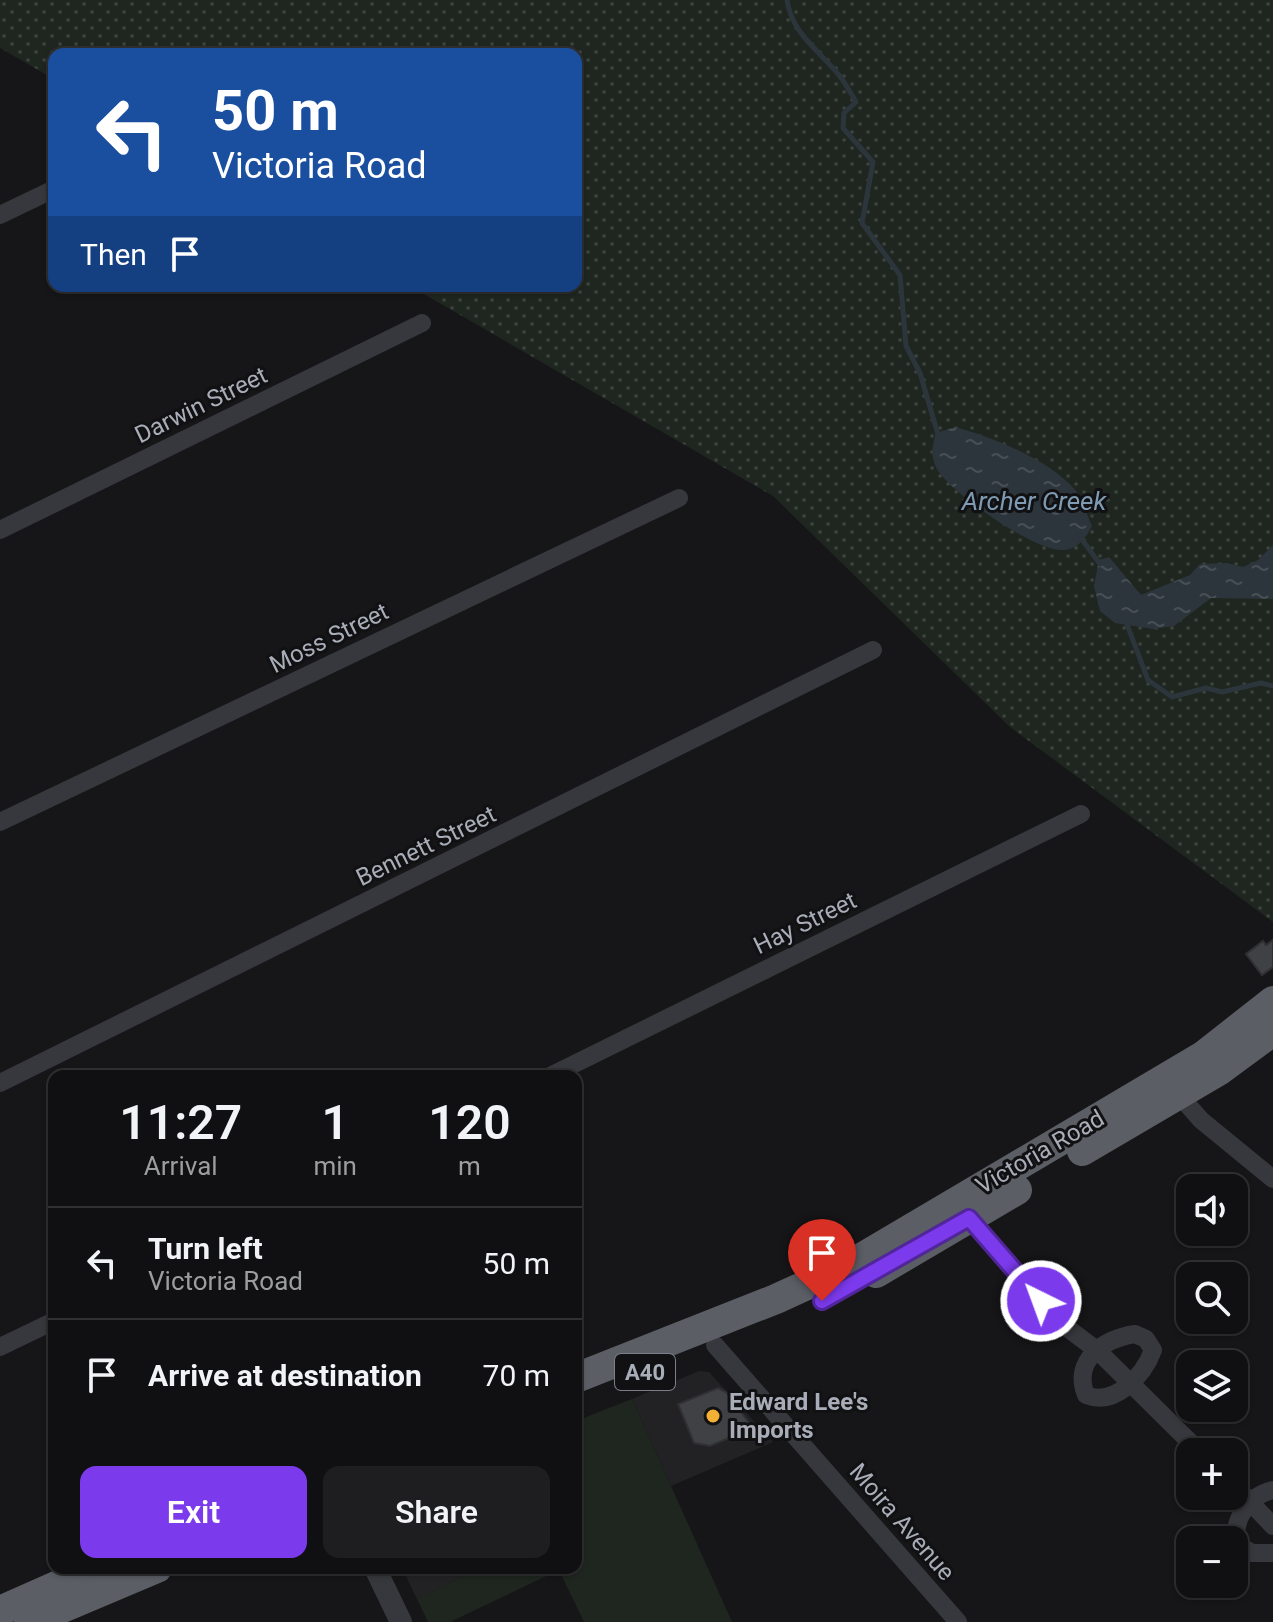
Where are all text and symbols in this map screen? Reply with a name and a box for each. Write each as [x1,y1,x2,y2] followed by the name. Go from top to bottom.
[212,78,339,144] text: 50 m
[80,80,184,184] icon: left
[212,145,427,187] text: Victoria Road
[163,232,207,276] icon: arrive
[80,237,147,272] text: Then
[130,361,272,449] street label: Darwin Street
[960,486,1107,516] water label: Archer Creek
[265,597,393,679] street label: Moss Street
[352,800,501,892] street label: Bennett Street
[749,886,861,960] street label: Hay Street
[119,1094,242,1151] text: 11:27
[322,1094,349,1151] text: 1
[428,1094,511,1151] text: 120
[971,1104,1109,1200] street label: Victoria Road
[144,1151,218,1181] text: Arrival
[313,1151,357,1181] text: min
[458,1151,481,1181] text: m
[1176,1174,1248,1598] map controls
[1176,1174,1248,1246] button: sound
[788,1219,856,1301] pin
[148,1231,263,1266] text: Turn left
[800,1231,844,1275] icon: arrive
[80,1241,124,1285] icon: left
[483,1246,550,1281] text: 50 m
[999,1259,1083,1343] position arrow
[1176,1262,1248,1334] button: search
[148,1266,303,1296] text: Victoria Road
[1176,1350,1248,1422] button: layers
[80,1353,124,1397] icon: arrive
[615,1354,675,1390] road number: A40
[148,1358,422,1393] text: Arrive at destination
[483,1358,550,1393] text: 70 m
[729,1388,868,1444] place label: Edward Lee's Imports
[704,1407,722,1425] marker: Edward Lee's Imports
[1176,1438,1248,1510] button: +
[844,1458,960,1586] street label: Moira Avenue
[80,1466,307,1558] button: Exit
[323,1466,550,1558] button: Share
[1176,1526,1248,1598] button: −

